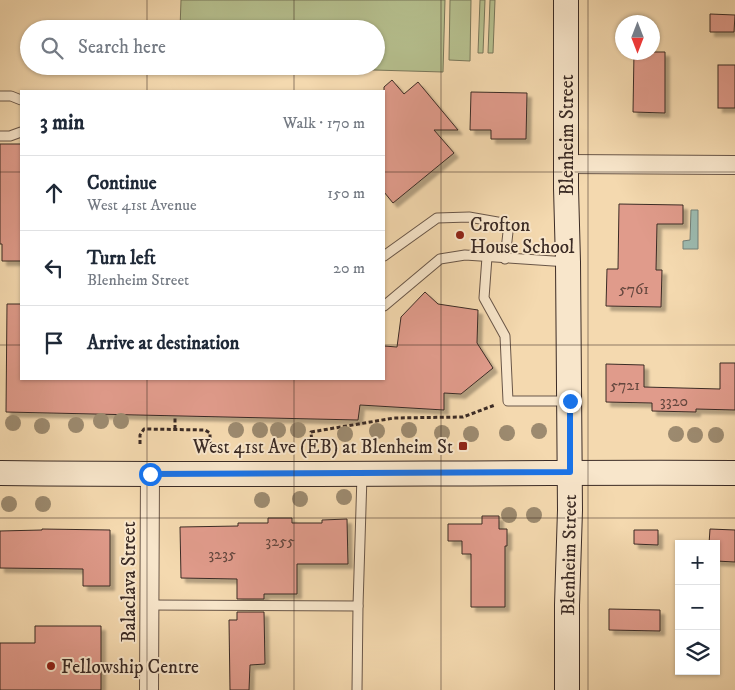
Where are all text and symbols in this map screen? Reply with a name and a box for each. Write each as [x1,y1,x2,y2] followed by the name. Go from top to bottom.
[615,15,660,60] north arrow
[20,20,385,75] search box
[38,34,66,62] icon: search
[78,36,166,59] text: Search here
[556,74,579,196] street label: Blenheim Street
[40,110,85,136] text: 3 min
[283,113,365,133] text: Walk · 170 m
[87,172,157,195] text: Continue
[40,179,68,207] icon: ahead
[327,183,365,203] text: 150 m
[87,195,197,215] text: West 41st Avenue
[470,214,575,259] place label: Crofton House School
[454,229,466,241] marker: Crofton House School
[87,247,156,270] text: Turn left
[40,254,68,282] icon: left
[333,258,365,278] text: 20 m
[87,270,189,290] text: Blenheim Street
[619,279,649,299] house number: 5761
[40,329,68,357] icon: arrive
[87,332,239,355] text: Arrive at destination
[610,375,640,395] house number: 5721
[559,390,582,413] route end
[660,391,688,411] house number: 3320
[192,436,453,459] place label: West 41st Ave (EB) at Blenheim St
[457,440,469,452] marker: West 41st Ave (EB) at Blenheim St
[139,463,162,486] route start
[557,494,582,616] street label: Blenheim Street
[118,521,141,643] street label: Balaclava Street
[265,531,295,551] house number: 3255
[675,540,720,675] map controls
[675,540,720,585] button: +
[208,544,236,564] house number: 3235
[675,585,720,630] button: −
[675,630,720,675] button: layers
[61,656,199,679] place label: Fellowship Centre
[45,660,57,672] marker: Fellowship Centre

